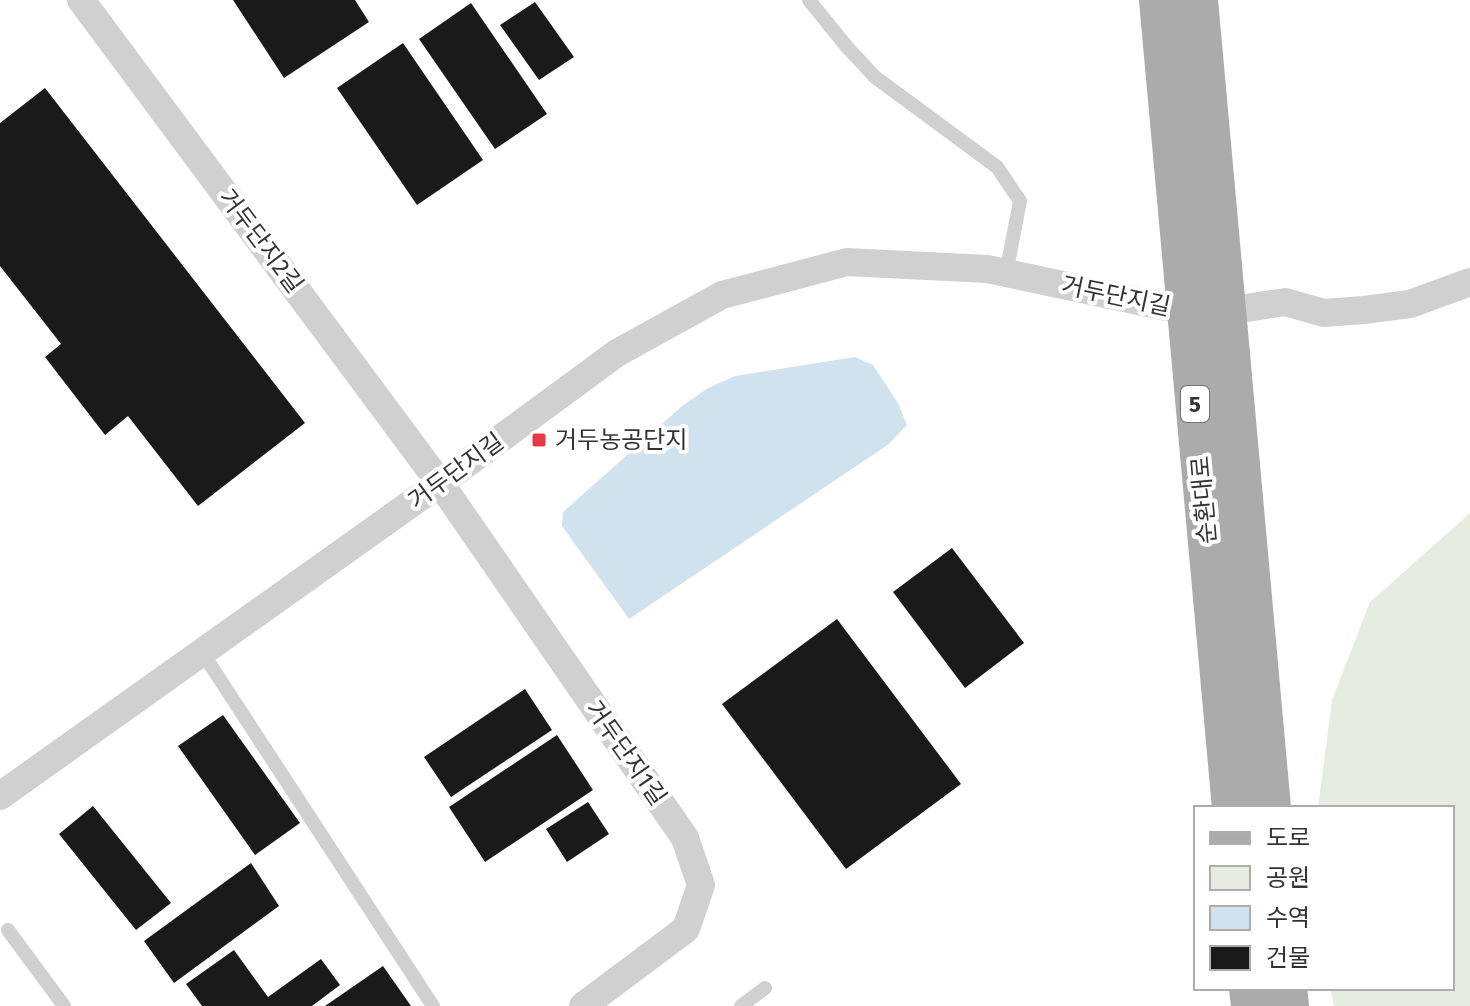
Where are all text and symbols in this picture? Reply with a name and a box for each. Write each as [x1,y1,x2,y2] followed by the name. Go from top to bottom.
[213,184,309,298] street label: 거두단지2길
[1059,271,1173,321] street label: 거두단지길
[1181,386,1209,422] road number: 5
[555,426,687,454] place label: 거두농공단지
[403,427,509,515] street label: 거두단지길
[530,431,548,449] marker: 거두농공단지
[1186,455,1222,545] street label: 순환대로
[580,695,672,811] street label: 거두단지1길
[1194,806,1454,990] legend
[1266,824,1310,852] text: 도로
[1266,864,1310,892] text: 공원
[1266,904,1310,932] text: 수역
[1266,944,1310,972] text: 건물

